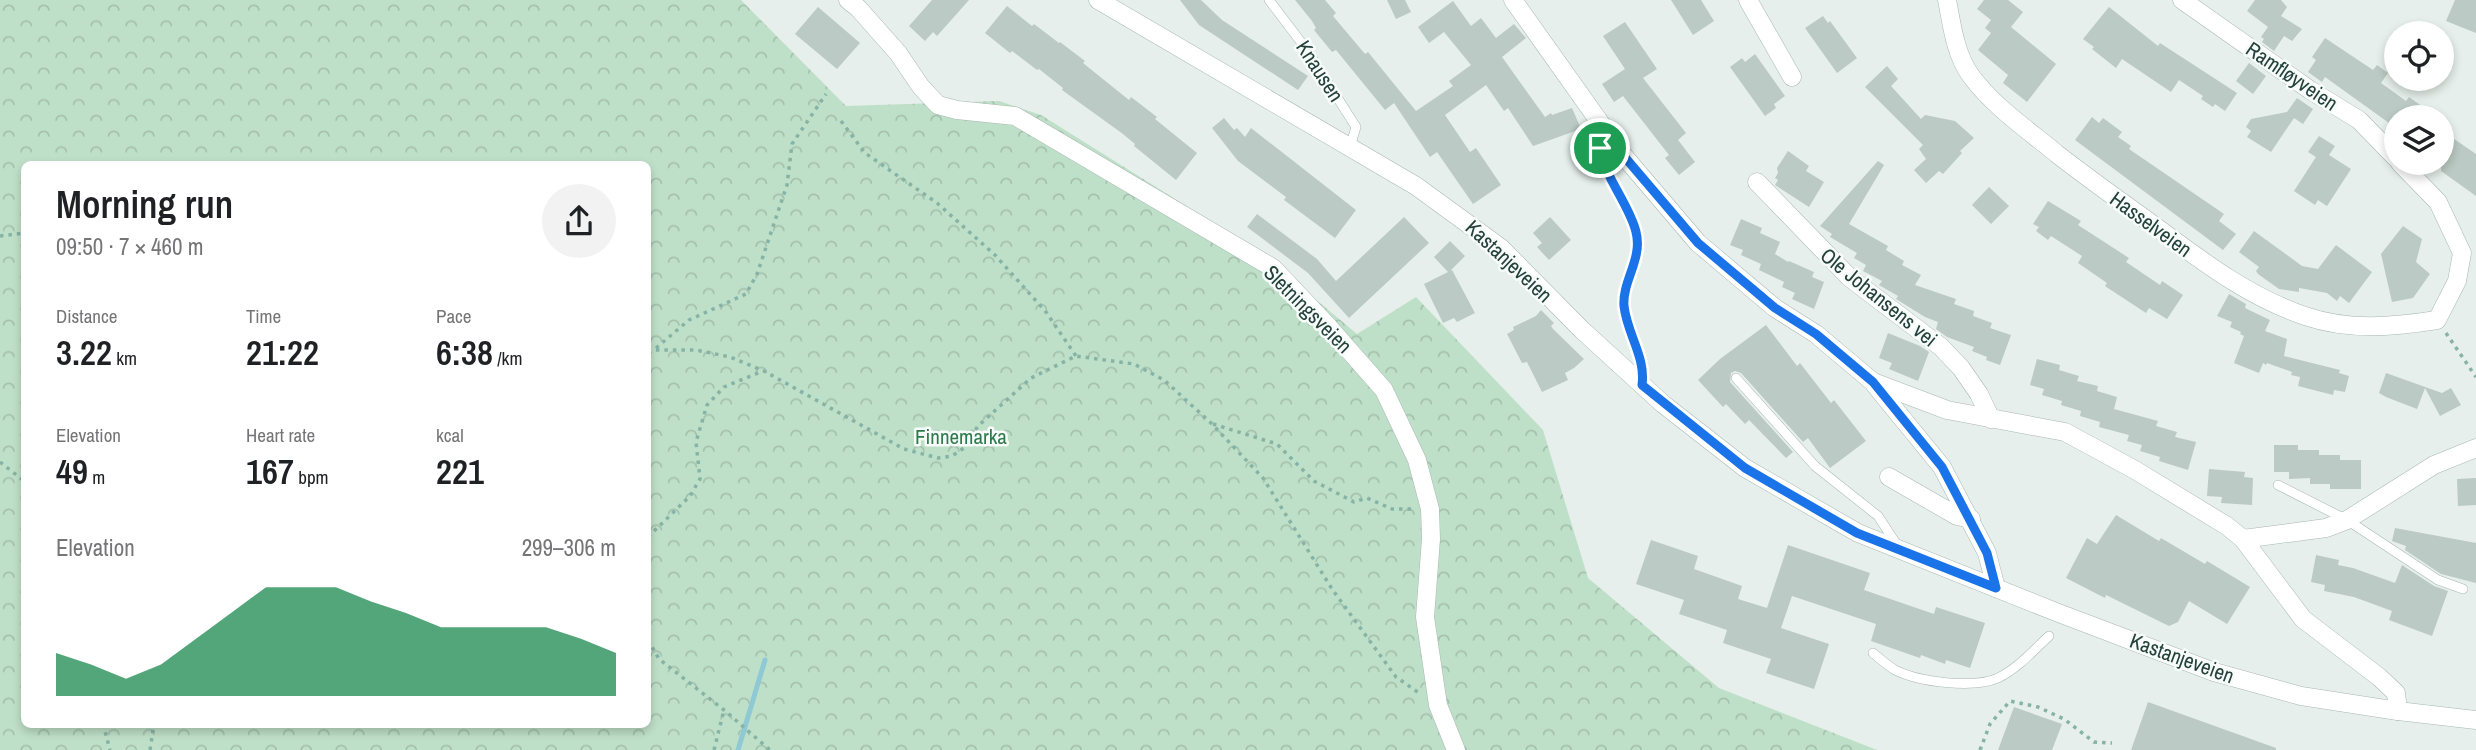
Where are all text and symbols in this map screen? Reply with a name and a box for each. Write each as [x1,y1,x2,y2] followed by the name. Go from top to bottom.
[2384,21,2454,175] map controls
[2384,21,2454,91] button: locate
[1289,35,1351,107] street label: Knausen
[2240,35,2344,117] street label: Ramfløyveien
[2384,105,2454,175] button: layers
[1570,118,1630,178] pin
[1581,129,1619,167] icon: arrive
[56,179,233,230] text: Morning run
[542,184,616,258] button: share
[2104,184,2198,264] street label: Hasselveien
[1459,213,1559,309] street label: Kastanjeveien
[56,231,203,262] text: 09:50 · 7 × 460 m
[1814,241,1944,353] street label: Ole Johansens vei
[1257,258,1359,360] street label: Sletningsveien
[56,303,117,329] text: Distance
[246,303,281,329] text: Time
[436,303,472,329] text: Pace
[56,329,112,376] text: 3.22
[246,329,319,376] text: 21:22
[436,329,493,376] text: 6:38
[112,345,137,371] text: km
[493,345,522,371] text: /km
[56,422,121,448] text: Elevation
[246,422,315,448] text: Heart rate
[436,422,464,448] text: kcal
[915,422,1007,451] park label: Finnemarka
[56,448,88,495] text: 49
[246,448,294,495] text: 167
[436,448,484,495] text: 221
[88,464,105,490] text: m
[294,464,329,490] text: bpm
[56,532,135,563] text: Elevation
[522,532,616,563] text: 299–306 m
[2126,626,2238,690] street label: Kastanjeveien

